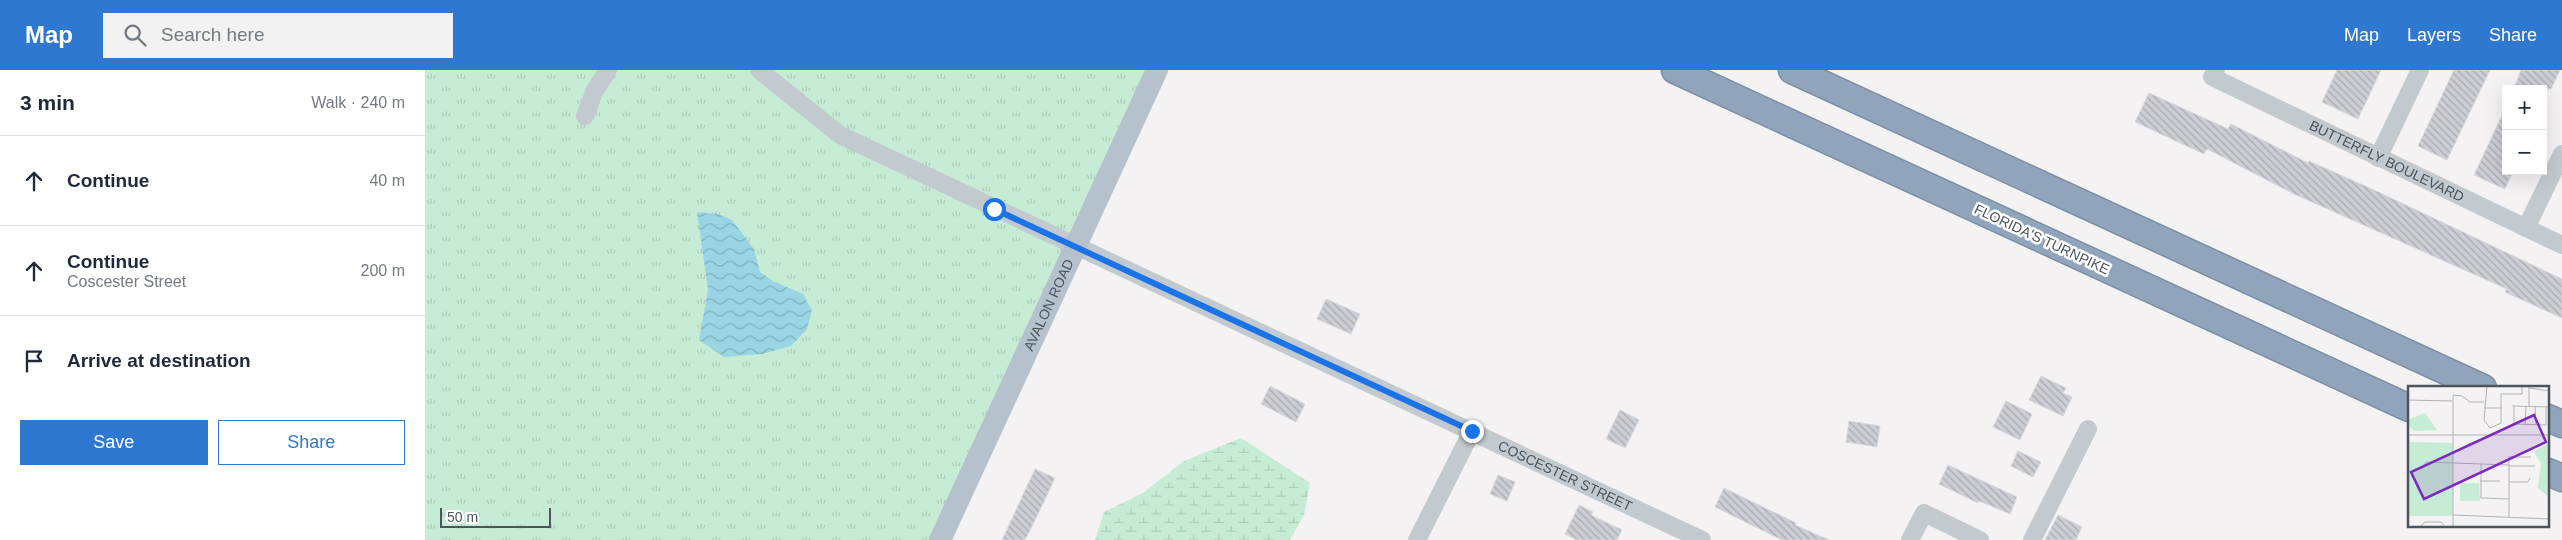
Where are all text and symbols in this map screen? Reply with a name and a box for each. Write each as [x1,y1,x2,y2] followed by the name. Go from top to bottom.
[103,13,453,58] search box
[25,21,73,48] text: Map
[121,21,149,49] icon: search
[161,24,265,45] text: Search here
[2344,25,2379,45] text: Map
[2407,25,2461,45] text: Layers
[2489,25,2537,45] text: Share
[2502,85,2547,175] map controls
[2502,85,2547,130] button: +
[20,91,75,114] text: 3 min
[311,94,405,111] text: Walk · 240 m
[2307,117,2467,205] street label: BUTTERFLY BOULEVARD
[2502,130,2547,175] button: −
[20,167,48,195] icon: ahead
[67,170,149,191] text: Continue
[369,172,405,189] text: 40 m
[983,198,1006,221] route start
[1972,201,2112,277] street label: FLORIDA'S TURNPIKE
[67,251,149,272] text: Continue
[1021,256,1077,353] street label: AVALON ROAD
[20,257,48,285] icon: ahead
[361,262,405,279] text: 200 m
[67,273,186,290] text: Coscester Street
[20,347,48,375] icon: arrive
[67,350,251,371] text: Arrive at destination
[2408,386,2549,528] inset map
[20,420,208,465] button: Save
[218,420,405,465] button: Share
[1461,420,1484,443] route end
[1495,437,1635,514] street label: COSCESTER STREET
[440,505,551,528] scale bar
[447,509,478,525] text: 50 m

